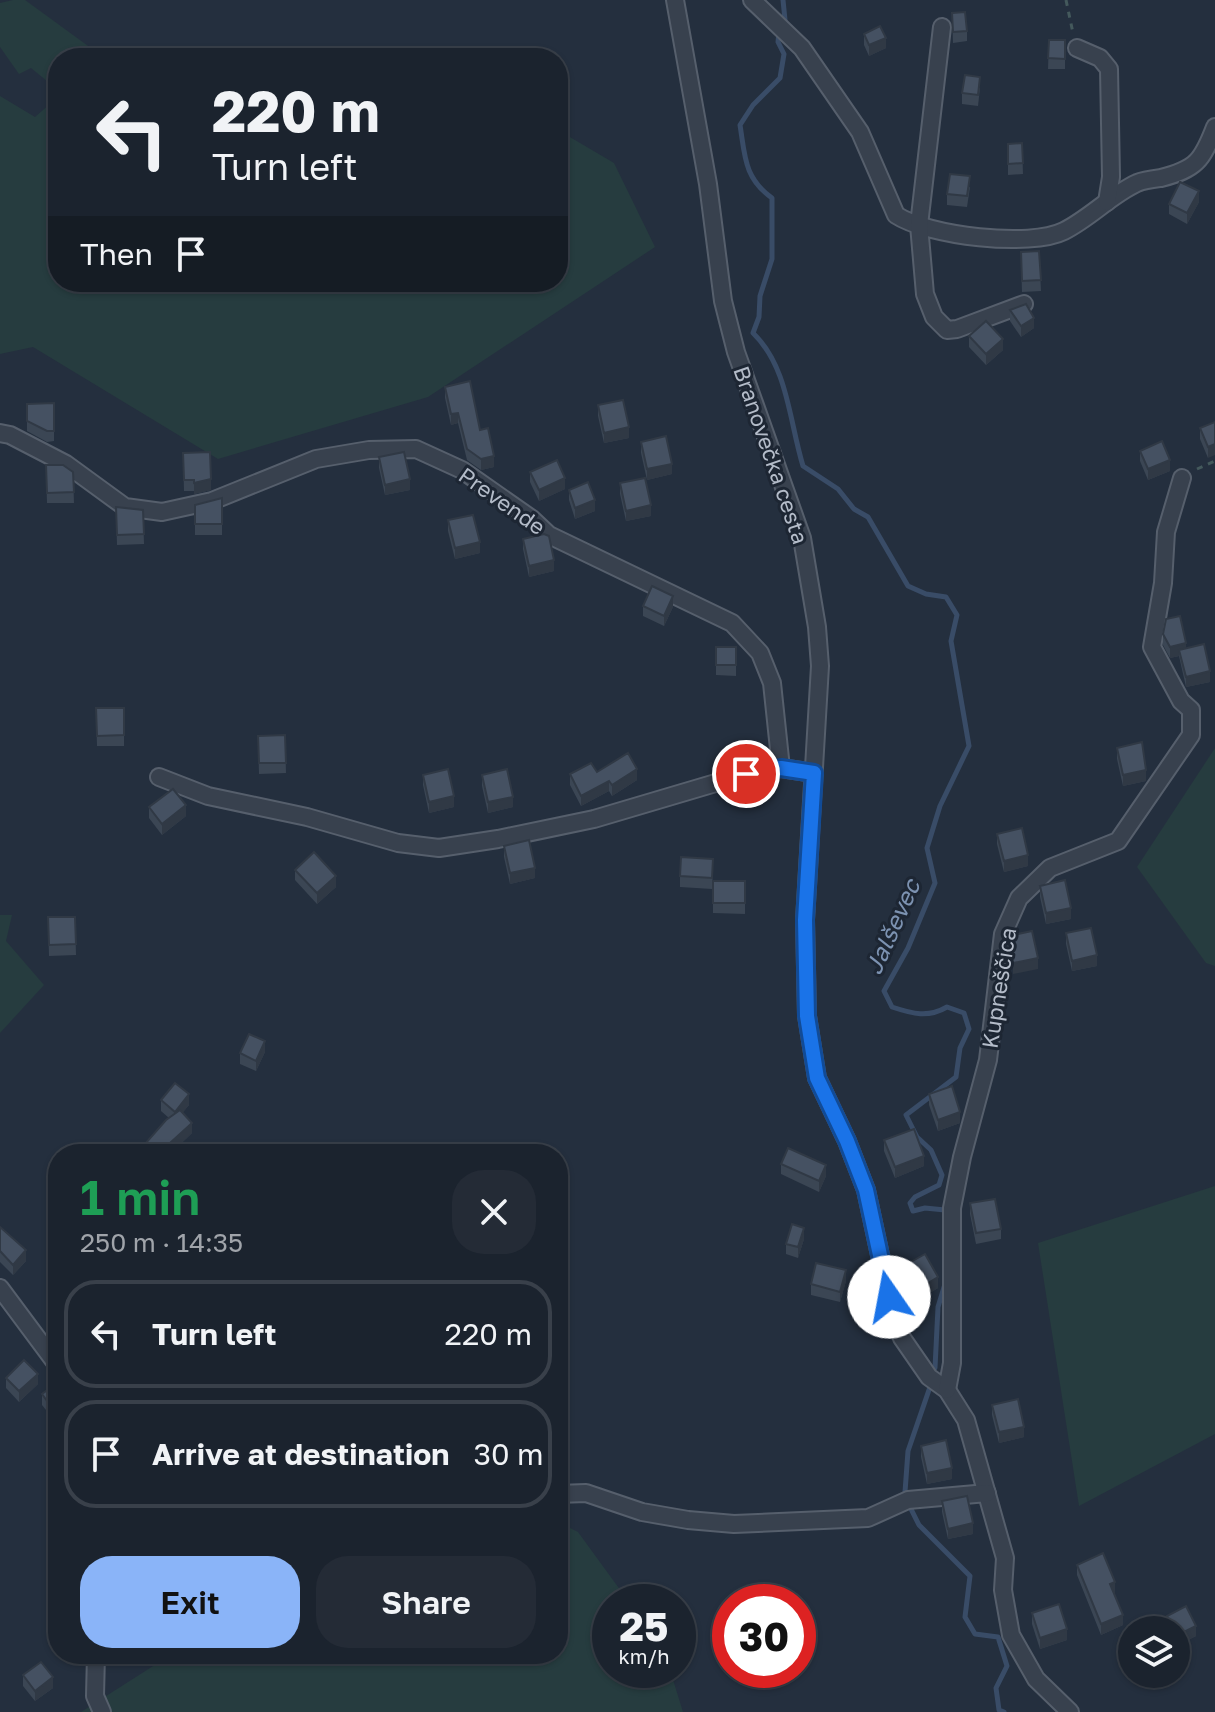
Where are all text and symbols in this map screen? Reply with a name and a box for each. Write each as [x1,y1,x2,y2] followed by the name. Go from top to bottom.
[212,77,380,144] text: 220 m
[80,80,184,184] icon: left
[212,145,358,188] text: Turn left
[169,232,213,276] icon: arrive
[80,236,153,272] text: Then
[728,362,815,547] street label: Branovečka cesta
[454,461,551,540] street label: Prevende
[712,740,780,808] pin
[724,752,768,796] icon: arrive
[858,873,926,978] water label: Jalševec
[976,926,1021,1050] street label: Kupneščica
[80,1168,200,1226] text: 1 min
[452,1170,536,1254] button: close
[80,1227,243,1258] text: 250 m · 14:35
[847,1255,931,1339] position arrow
[84,1312,128,1356] icon: left
[152,1316,277,1352] text: Turn left
[445,1316,532,1352] text: 220 m
[84,1432,128,1476] icon: arrive
[152,1436,449,1472] text: Arrive at destination
[473,1436,544,1472] text: 30 m
[80,1556,300,1648] button: Exit
[316,1556,536,1648] button: Share
[712,1584,816,1688] speed limit sign: 30
[620,1602,668,1650] text: 25
[1118,1616,1190,1688] map controls
[1118,1616,1190,1688] button: layers
[619,1644,669,1668] text: km/h

